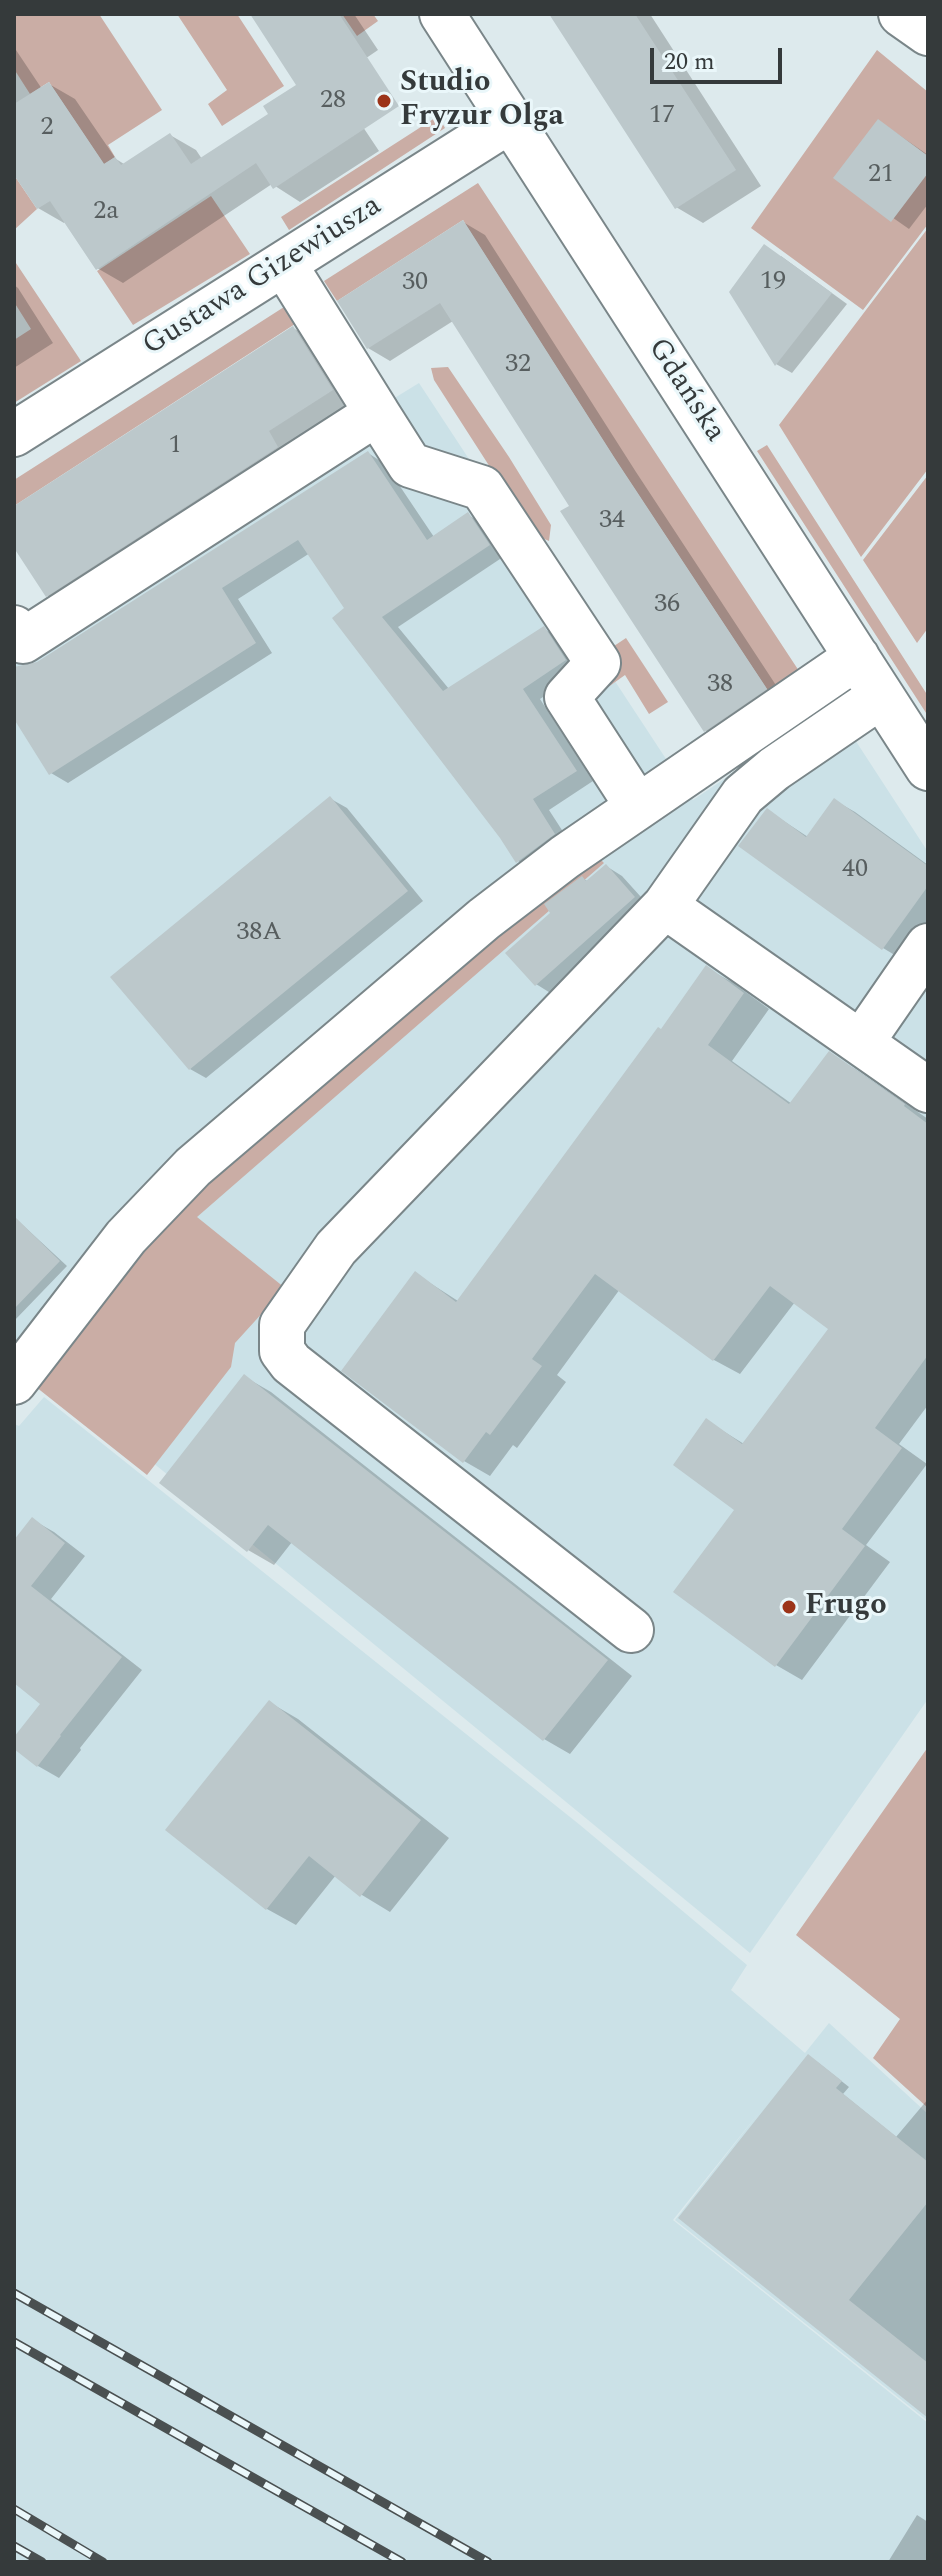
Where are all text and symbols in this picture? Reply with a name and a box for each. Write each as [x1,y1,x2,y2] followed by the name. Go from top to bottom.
[654,32,786,82] scale bar
[664,44,715,80] text: 20 m
[400,66,564,136] place label: Studio Fryzur Olga
[320,86,346,118] house number: 28
[375,92,393,110] marker: Studio Fryzur Olga
[649,101,675,133] house number: 17
[41,113,53,145] house number: 2
[868,160,894,192] house number: 21
[137,189,389,365] street label: Gustawa Gizewiusza
[93,197,119,229] house number: 2a
[760,267,786,299] house number: 19
[402,268,428,300] house number: 30
[638,333,732,449] street label: Gdańska
[505,350,531,382] house number: 32
[169,431,181,463] house number: 1
[599,506,625,538] house number: 34
[654,590,680,622] house number: 36
[707,670,733,702] house number: 38
[842,855,868,887] house number: 40
[236,918,282,950] house number: 38A
[805,1589,887,1625] place label: Frugo
[780,1598,798,1616] marker: Frugo

